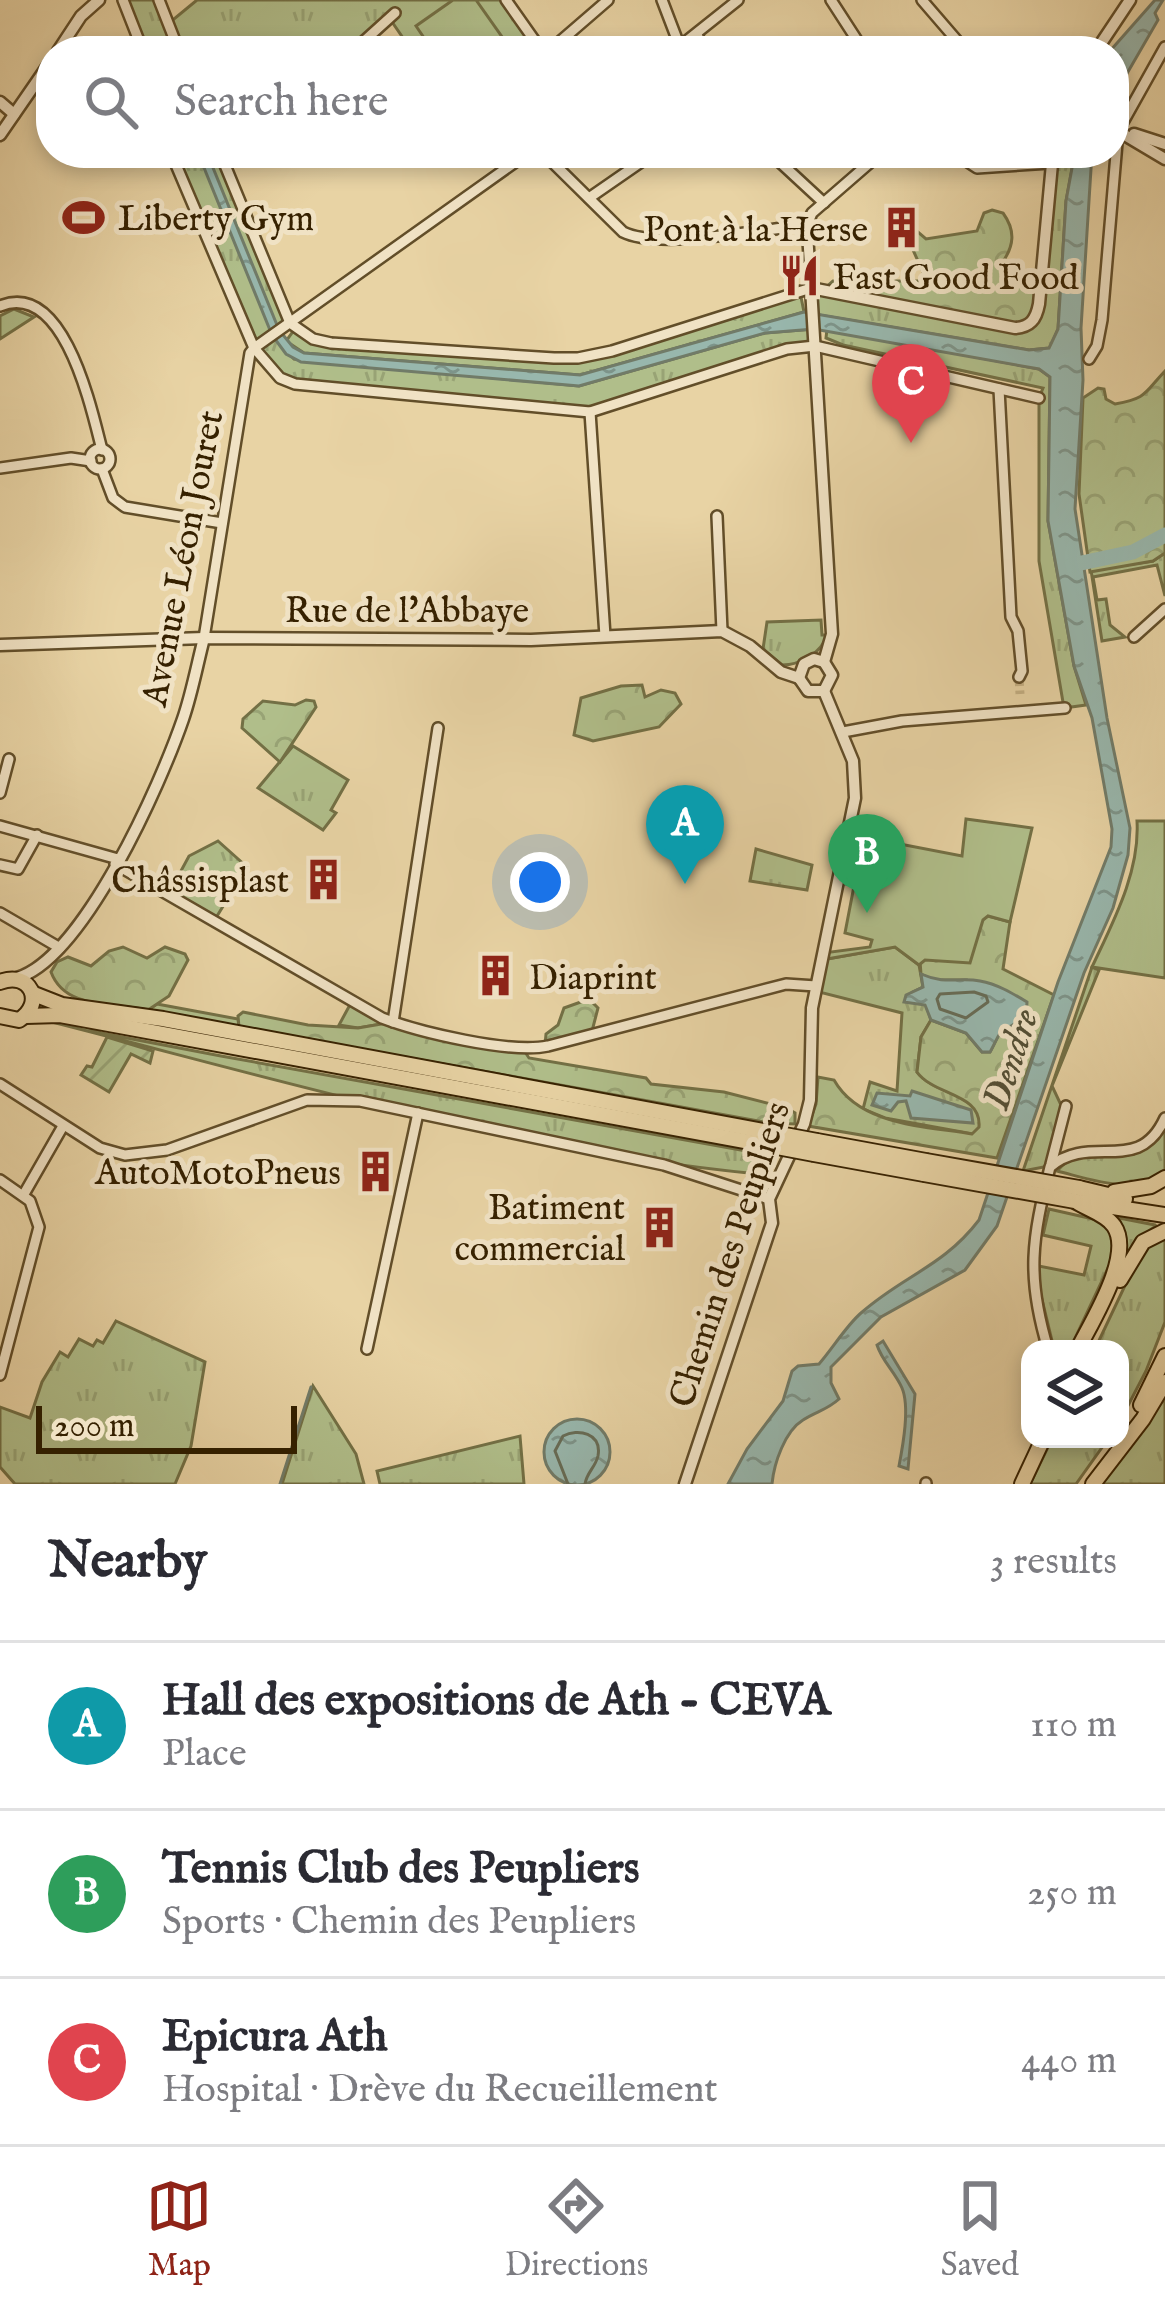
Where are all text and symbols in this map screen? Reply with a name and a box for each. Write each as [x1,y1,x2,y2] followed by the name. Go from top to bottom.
[36,36,1129,168] search box
[78,69,144,135] icon: search
[174,74,388,131] text: Search here
[61,194,107,240] sports icon: Liberty Gym
[118,197,314,243] place label: Liberty Gym
[879,205,925,251] building icon: Pont à la Herse
[643,208,868,254] place label: Pont à la Herse
[776,253,822,299] restaurant icon: Fast Good Food
[833,256,1080,302] place label: Fast Good Food
[872,344,950,443] pin: C
[133,407,235,711] street label: Avenue Léon Jouret
[285,589,529,635] street label: Rue de l'Abbaye
[646,785,724,884] pin: A
[828,814,906,913] pin: B
[510,852,570,912] your location
[300,856,346,902] building icon: Châssisplast
[111,859,289,905] place label: Châssisplast
[472,953,518,999] building icon: Diaprint
[529,956,657,1002] place label: Diaprint
[973,1003,1052,1117] water label: Dendre
[660,1096,802,1414] street label: Chemin des Peupliers
[352,1148,398,1194] building icon: AutoMotoPneus
[94,1151,341,1197] place label: AutoMotoPneus
[454,1186,625,1273] place label: Batiment commercial
[636,1204,682,1250] building icon: Batiment commercial
[1021,1340,1129,1448] map controls
[1021,1340,1129,1448] button: layers
[36,1400,297,1453] scale bar
[54,1406,135,1448] text: 200 m
[48,1530,207,1595] text: Nearby
[990,1538,1117,1587] text: 3 results
[162,1673,830,1730] text: Hall des expositions de Ath - CEVA
[74,1701,100,1750] text: A
[1030,1701,1117,1750] text: 110 m
[162,1730,247,1779] text: Place
[162,1841,640,1898] text: Tennis Club des Peupliers
[74,1869,100,1918] text: B
[1027,1869,1117,1918] text: 250 m
[162,1898,636,1947] text: Sports · Chemin des Peupliers
[162,2009,388,2066] text: Epicura Ath
[73,2037,101,2086] text: C
[1021,2037,1117,2086] text: 440 m
[162,2066,718,2115] text: Hospital · Drève du Recueillement
[146,2173,212,2287] tab: Map
[505,2173,648,2287] tab: Directions
[941,2173,1019,2287] tab: Saved

